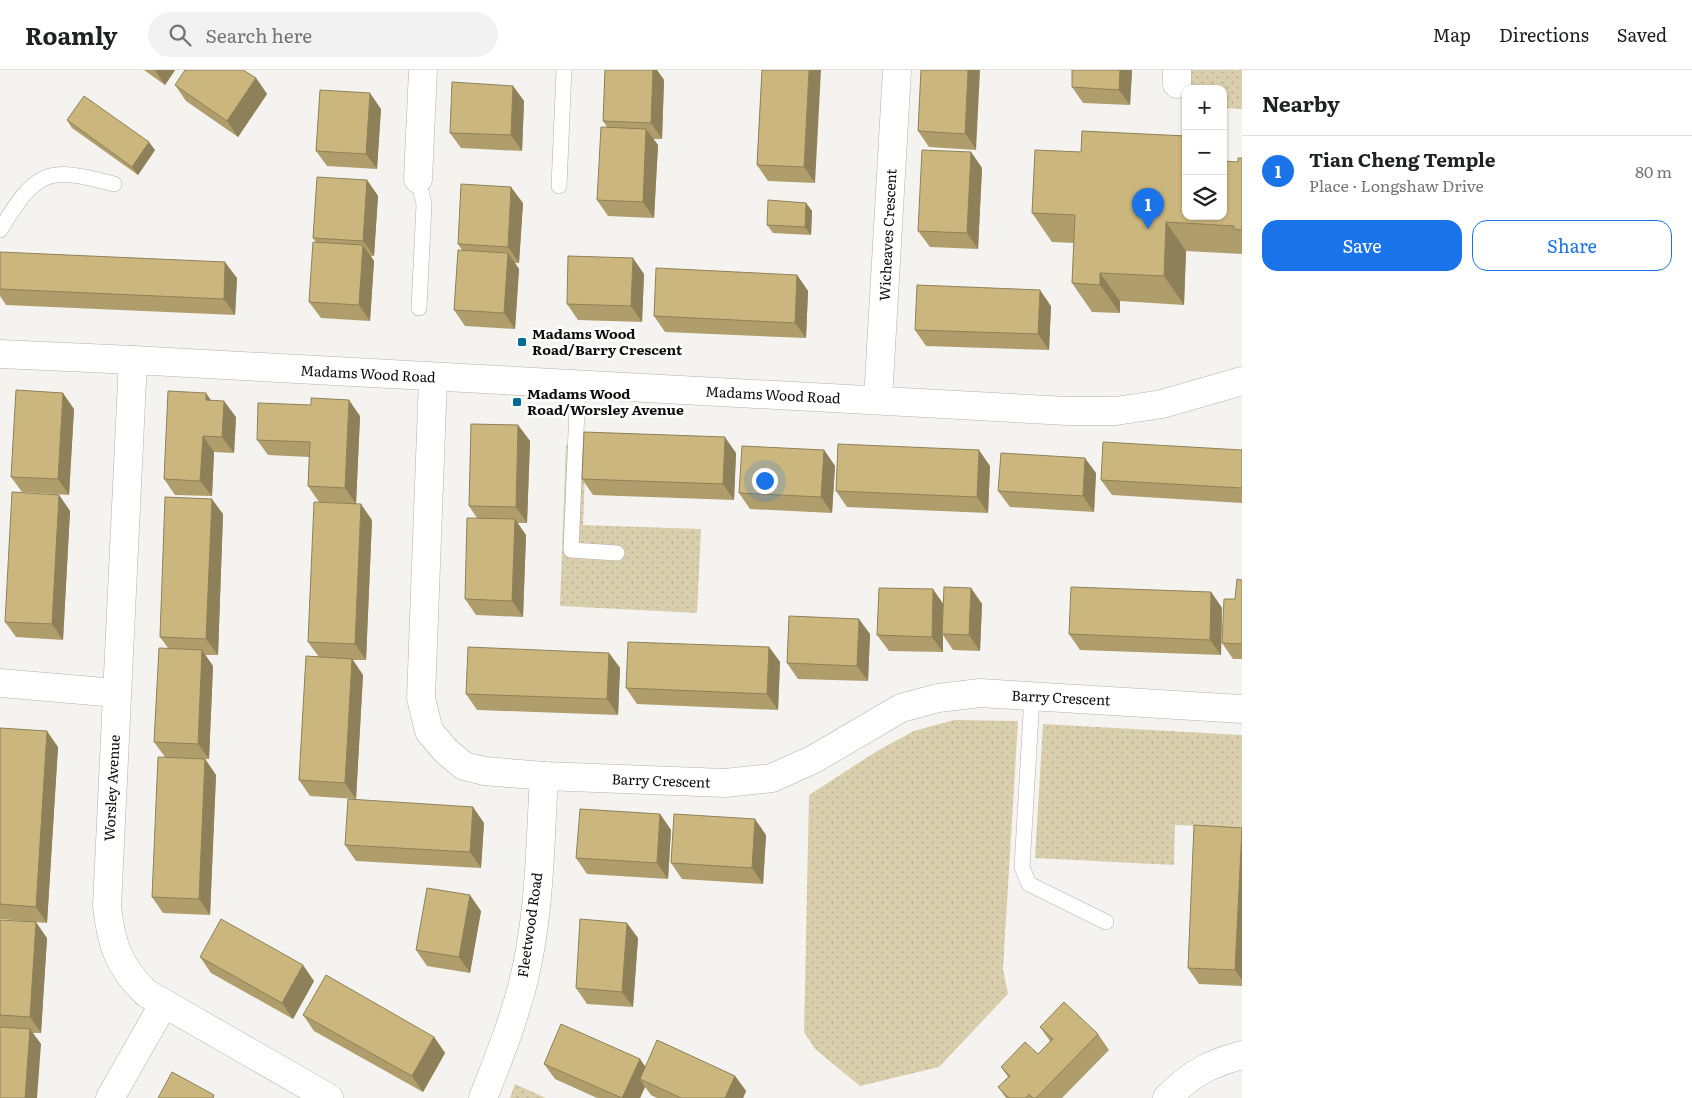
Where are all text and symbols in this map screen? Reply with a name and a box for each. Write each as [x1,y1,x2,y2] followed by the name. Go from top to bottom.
[148,12,498,57] search box
[25,17,118,52] text: Roamly
[166,21,194,49] icon: search
[206,21,312,49] text: Search here
[1433,21,1471,48] text: Map
[1499,21,1589,48] text: Directions
[1617,21,1667,48] text: Saved
[1182,85,1227,220] map controls
[1182,85,1227,130] button: +
[1262,87,1340,118] text: Nearby
[1182,130,1227,175] button: −
[1309,145,1496,173] text: Tian Cheng Temple
[1275,159,1281,183] text: 1
[1635,159,1672,183] text: 80 m
[874,168,900,302] street label: Wicheaves Crescent
[1309,173,1484,197] text: Place · Longshaw Drive
[1182,175,1227,220] button: layers
[1132,188,1164,229] pin: 1
[1262,220,1462,271] button: Save
[1472,220,1672,271] button: Share
[532,323,683,359] place label: Madams Wood Road/Barry Crescent
[516,336,528,348] marker: Madams Wood Road/Barry Crescent
[300,359,437,387] street label: Madams Wood Road
[705,380,842,408] street label: Madams Wood Road
[527,383,684,419] place label: Madams Wood Road/Worsley Avenue
[511,396,523,408] marker: Madams Wood Road/Worsley Avenue
[752,468,778,494] your location
[1011,684,1111,710] street label: Barry Crescent
[98,734,124,842] street label: Worsley Avenue
[611,768,711,792] street label: Barry Crescent
[512,870,546,979] street label: Fleetwood Road

